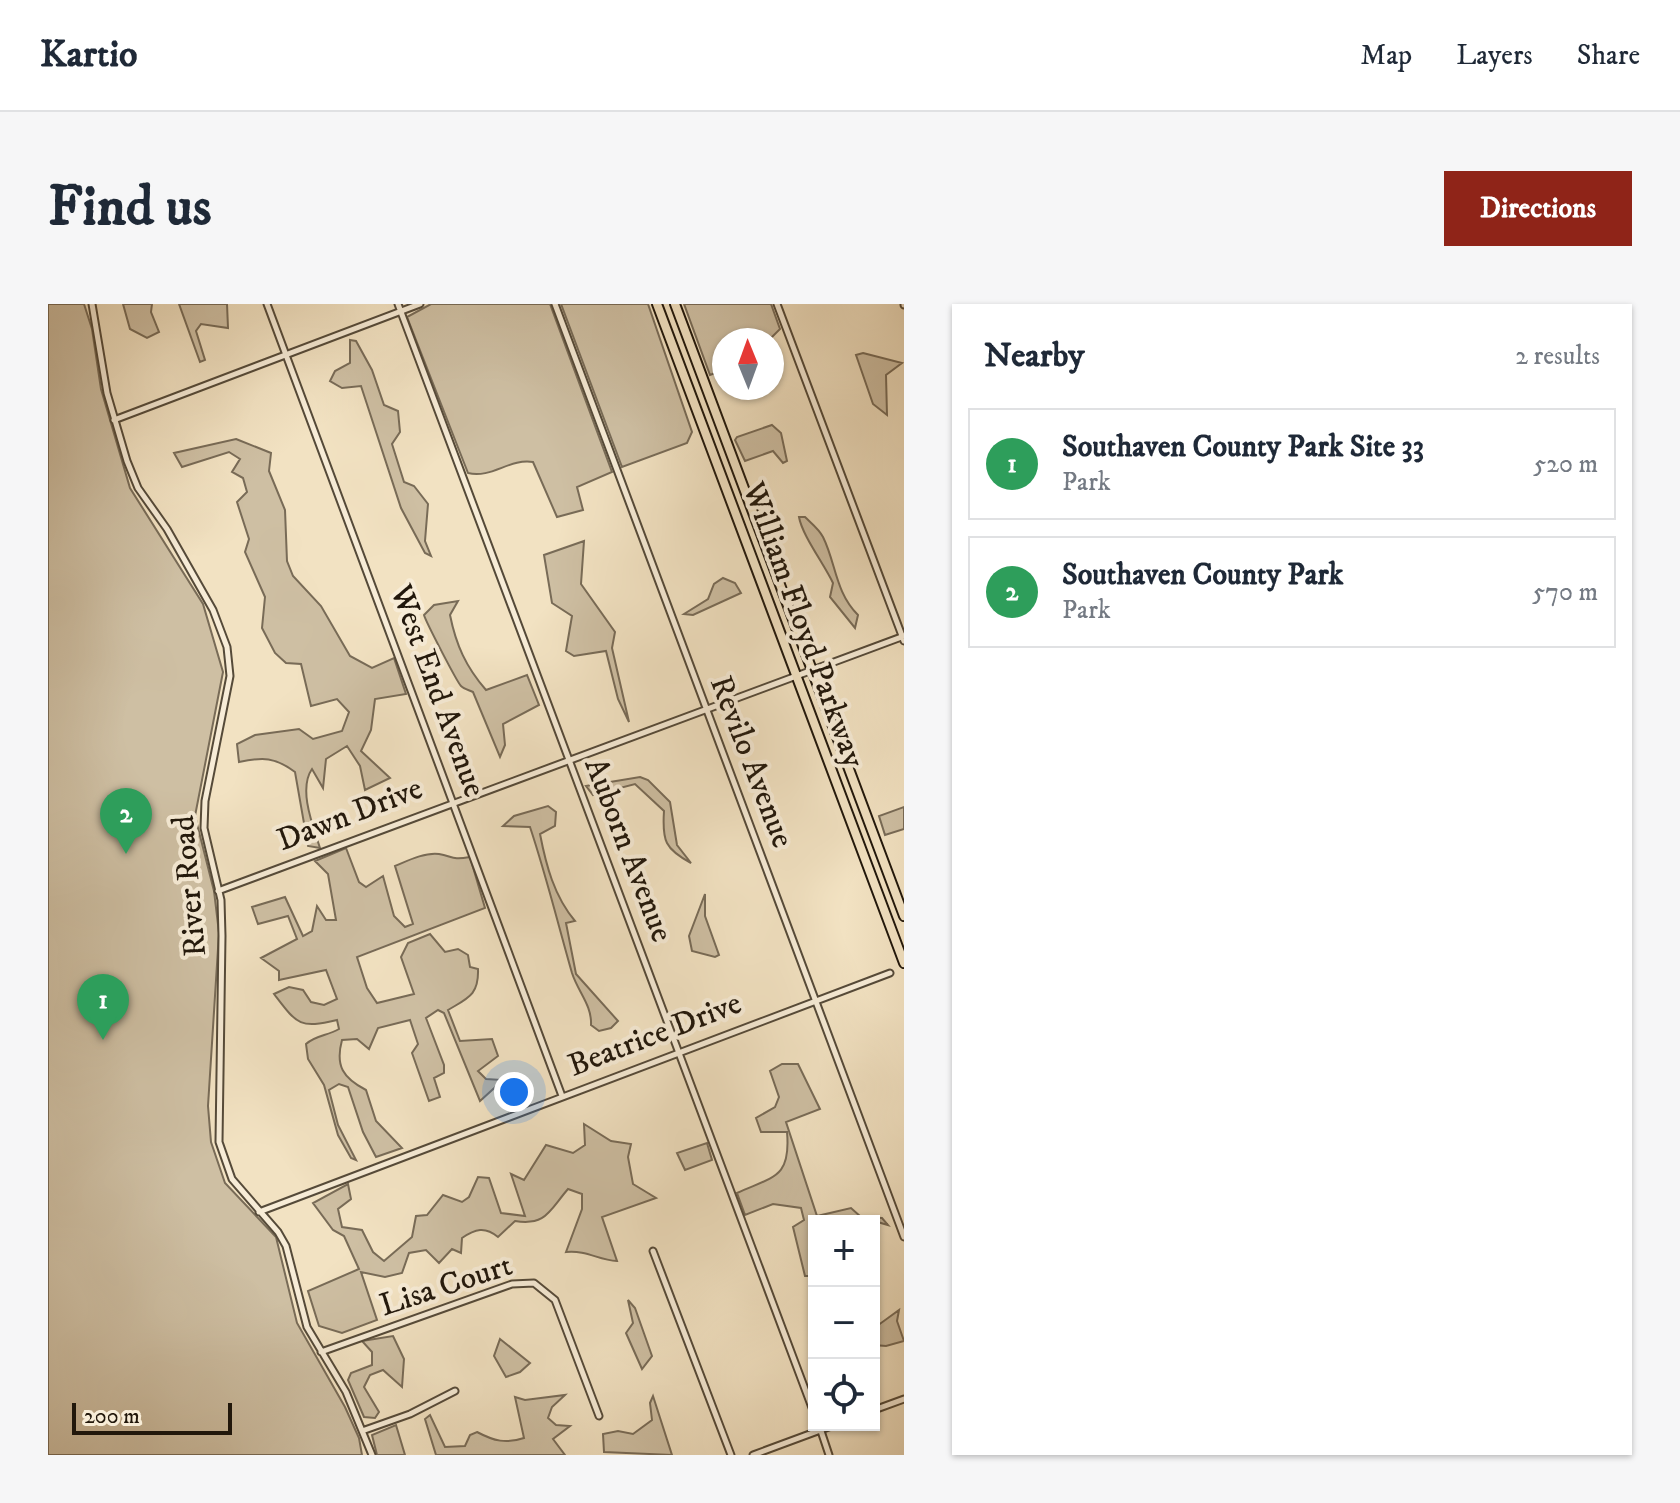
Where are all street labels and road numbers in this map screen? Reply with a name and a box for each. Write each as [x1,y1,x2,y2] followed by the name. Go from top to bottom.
[732,476,874,774] street label: William Floyd Parkway
[380,578,494,803] street label: West End Avenue
[700,670,802,854] street label: Revilo Avenue
[575,752,681,948] street label: Auborn Avenue
[272,769,428,861] street label: Dawn Drive
[164,814,216,958] street label: River Road
[563,984,747,1086] street label: Beatrice Drive
[375,1246,517,1326] street label: Lisa Court

